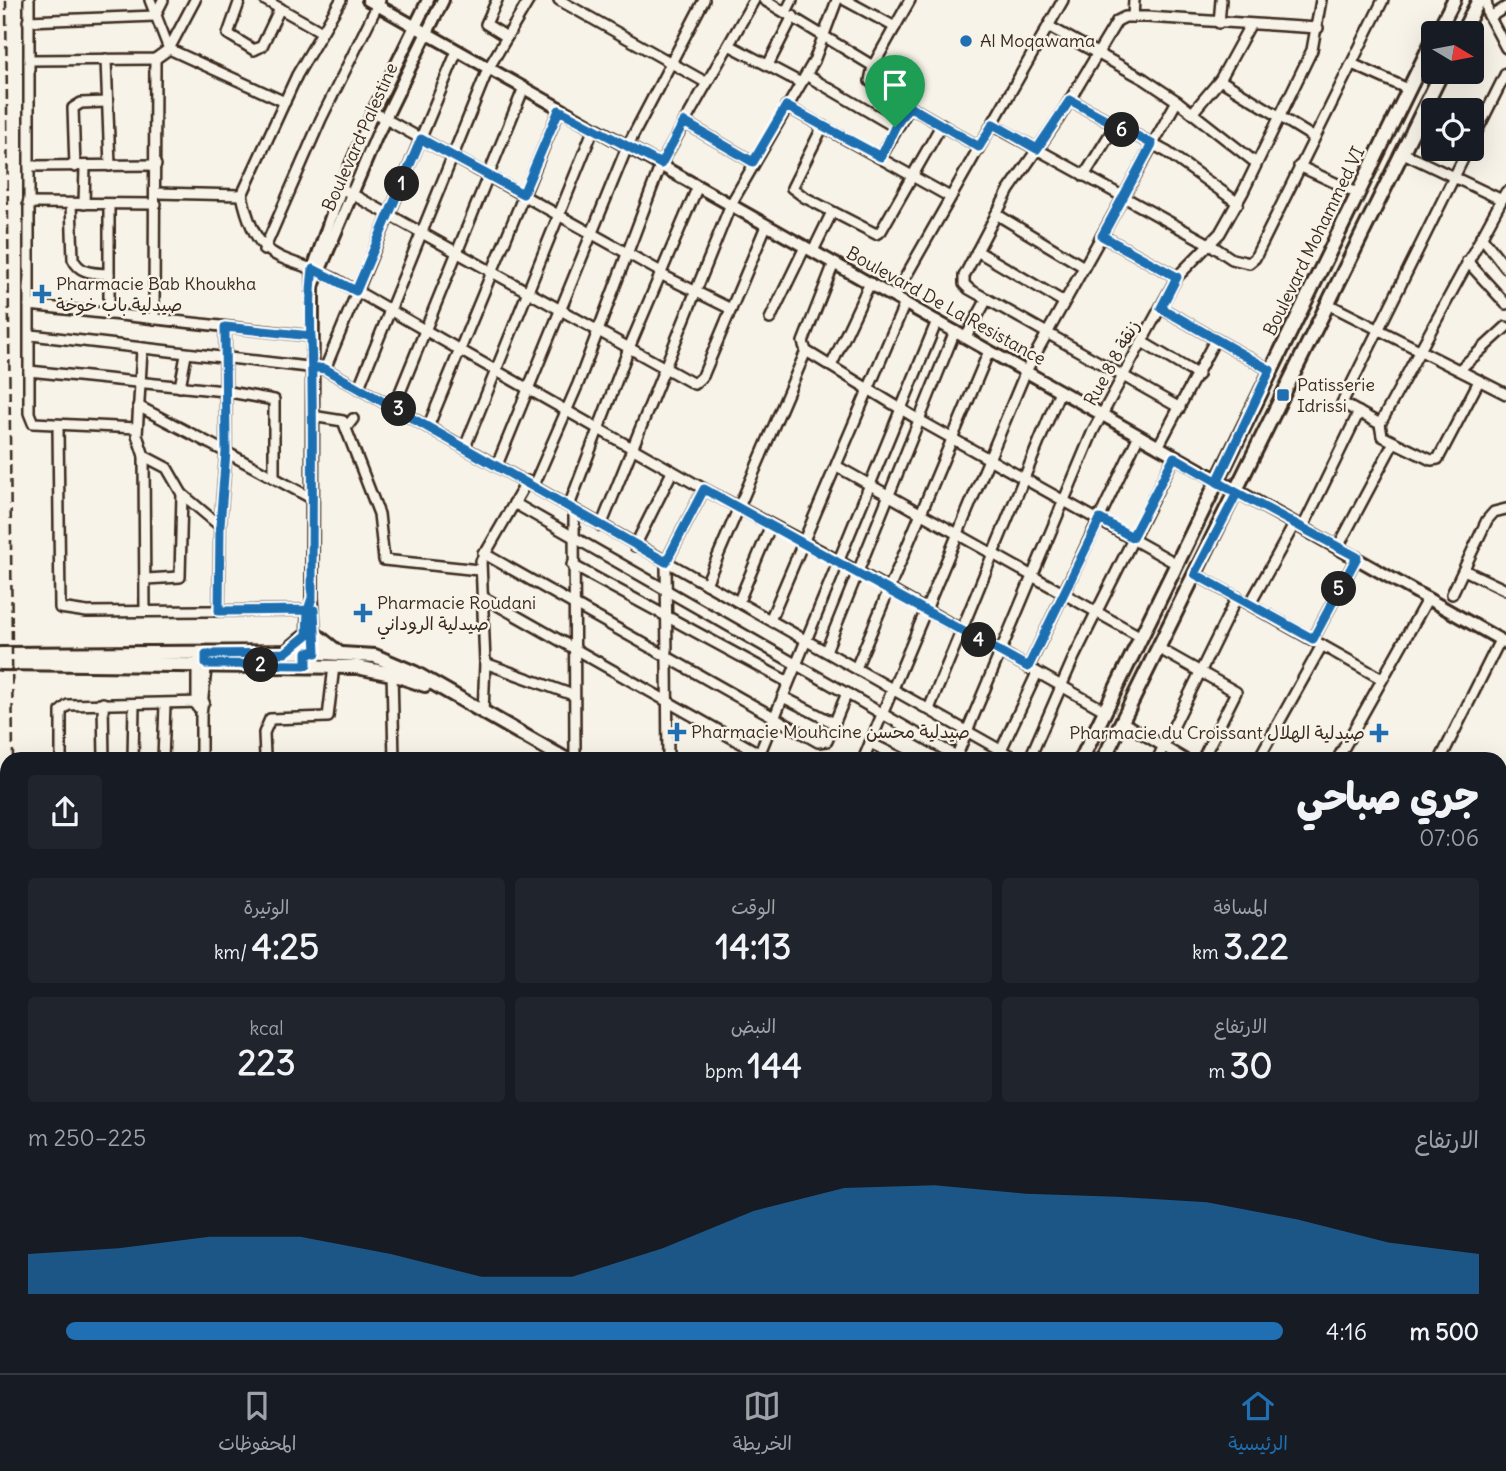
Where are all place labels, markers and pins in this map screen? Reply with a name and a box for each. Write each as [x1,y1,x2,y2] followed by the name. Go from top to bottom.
[980,29,1095,52] place label: Al Moqawama
[958,33,974,49] marker: Al Moqawama
[865,55,925,127] pin
[1104,113,1140,148] pin: 6
[384,166,420,202] pin: 1
[56,272,256,316] place label: Pharmacie Bab Khoukha صيدلية باب خوخة
[34,286,50,302] marker: Pharmacie Bab Khoukha صيدلية باب خوخة
[1297,373,1375,417] place label: Patisserie Idrissi
[1275,387,1291,403] marker: Patisserie Idrissi
[382,392,416,426] pin: 3
[1322,572,1356,606] pin: 5
[377,591,536,640] place label: Pharmacie Roudani صيدلية الروداني
[355,605,371,621] marker: Pharmacie Roudani صيدلية الروداني
[962,622,996,658] pin: 4
[244,648,278,682] pin: 2
[691,720,970,743] place label: Pharmacie Mouhcine صيدلية محسن
[1069,721,1365,744] place label: Pharmacie du Croissant صيدلية الهلال
[669,724,685,740] marker: Pharmacie Mouhcine صيدلية محسن
[1371,725,1387,741] marker: Pharmacie du Croissant صيدلية الهلال

